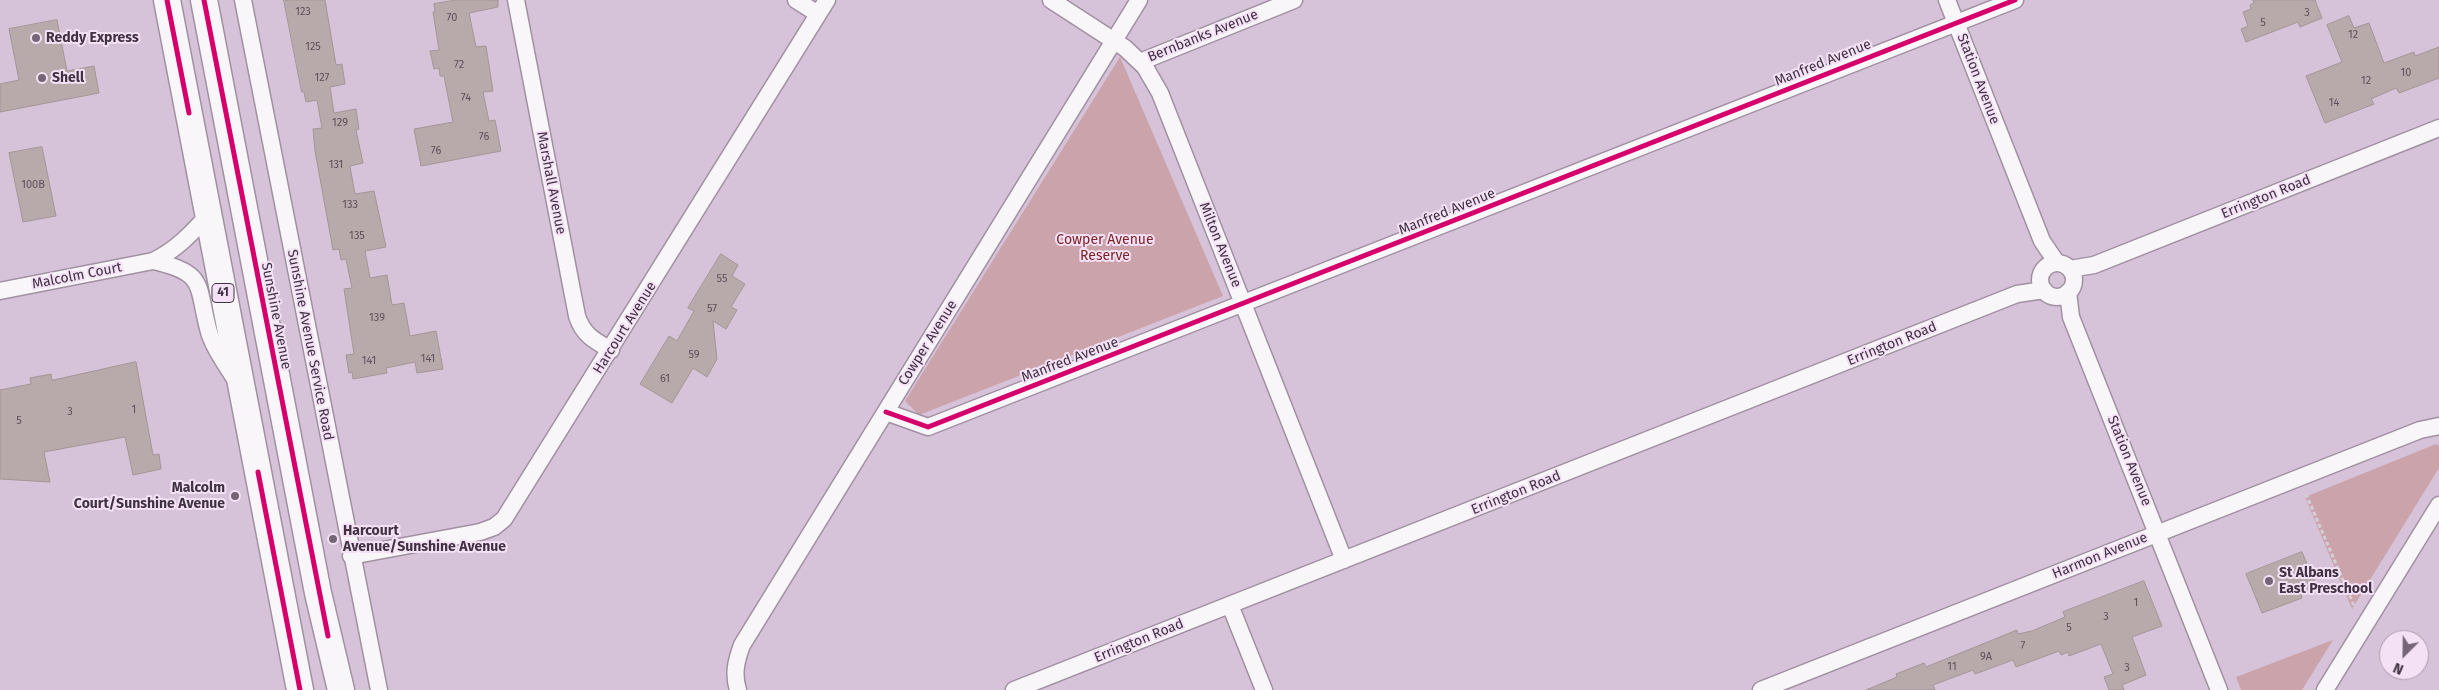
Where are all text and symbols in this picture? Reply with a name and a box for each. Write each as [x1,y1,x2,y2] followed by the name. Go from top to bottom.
[295,5,311,19] house number: 123
[1145,6,1261,66] street label: Bernbanks Avenue
[2304,6,2310,20] house number: 3
[447,11,457,25] house number: 70
[2260,16,2266,30] house number: 5
[2348,28,2358,42] house number: 12
[46,30,139,46] place label: Reddy Express
[1953,31,2003,127] street label: Station Avenue
[30,32,42,44] marker: Reddy Express
[1772,36,1874,90] street label: Manfred Avenue
[305,40,321,54] house number: 125
[454,58,464,72] house number: 72
[2401,66,2411,80] house number: 10
[52,70,84,86] place label: Shell
[315,71,329,85] house number: 127
[36,72,48,84] marker: Shell
[2361,74,2371,88] house number: 12
[461,91,471,105] house number: 74
[2329,96,2339,110] house number: 14
[332,116,348,130] house number: 129
[479,130,489,144] house number: 76
[533,130,569,236] street label: Marshall Avenue
[431,144,441,158] house number: 76
[329,158,343,172] house number: 131
[2219,171,2313,223] street label: Errington Road
[21,178,45,192] house number: 100B
[1396,185,1498,239] street label: Manfred Avenue
[342,198,358,212] house number: 133
[1195,200,1245,290] street label: Milton Avenue
[349,229,365,243] house number: 135
[1056,232,1154,264] park label: Cowper Avenue Reserve
[283,248,337,442] street label: Sunshine Avenue Service Road
[31,259,123,293] street label: Malcolm Court
[257,261,295,371] street label: Sunshine Avenue
[717,272,727,286] house number: 55
[590,279,660,377] street label: Harcourt Avenue
[212,284,234,302] road number: 41
[895,297,961,389] street label: Cowper Avenue
[707,302,717,316] house number: 57
[369,311,385,325] house number: 139
[1845,318,1939,370] street label: Errington Road
[1019,334,1121,386] street label: Manfred Avenue
[688,348,700,362] house number: 59
[421,352,435,366] house number: 141
[362,354,376,368] house number: 141
[660,372,670,386] house number: 61
[132,403,136,417] house number: 1
[67,405,73,419] house number: 3
[2103,413,2155,509] street label: Station Avenue
[16,414,22,428] house number: 5
[1469,467,1563,519] street label: Errington Road
[74,480,225,512] place label: Malcolm Court/Sunshine Avenue
[229,490,241,502] marker: Malcolm Court/Sunshine Avenue
[343,523,506,556] place label: Harcourt Avenue/Sunshine Avenue
[2050,529,2150,583] street label: Harmon Avenue
[327,533,339,545] marker: Harcourt Avenue/Sunshine Avenue
[2279,565,2372,598] place label: St Albans East Preschool
[2263,575,2275,587] marker: St Albans East Preschool
[2134,596,2138,610] house number: 1
[2103,610,2109,624] house number: 3
[1092,615,1186,667] street label: Errington Road
[2066,621,2072,635] house number: 5
[2379,630,2429,680] north arrow
[2021,639,2025,653] house number: 7
[1980,650,1992,664] house number: 9A
[2391,659,2406,678] text: N
[1947,660,1957,674] house number: 11
[2124,661,2130,675] house number: 3

